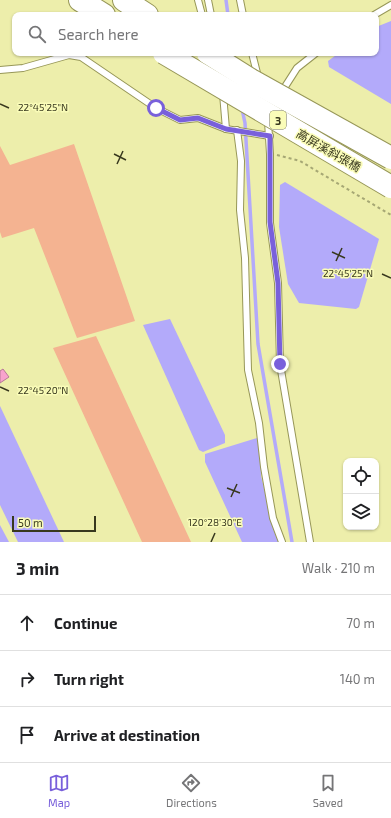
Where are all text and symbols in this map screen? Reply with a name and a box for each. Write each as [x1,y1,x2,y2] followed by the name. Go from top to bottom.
[12,12,379,56] search box
[26,23,48,45] icon: search
[58,25,139,43] text: Search here
[147,99,165,117] route start
[18,101,68,113] text: 22°45'25"N
[270,111,286,129] road number: 3
[294,126,364,174] street label: 高屏溪斜張橋
[323,267,373,279] text: 22°45'25"N
[271,355,289,373] route end
[18,384,68,396] text: 22°45'20"N
[343,458,379,530] map controls
[343,458,379,494] button: locate
[343,494,379,530] button: layers
[12,514,96,533] scale bar
[18,516,43,529] text: 50 m
[188,516,242,528] text: 120°28'30"E
[16,558,59,578] text: 3 min
[302,560,375,576] text: Walk · 210 m
[16,612,38,634] icon: ahead
[54,614,117,632] text: Continue
[346,615,375,631] text: 70 m
[16,668,38,690] icon: right
[54,670,124,688] text: Turn right
[340,671,375,687] text: 140 m
[16,724,38,746] icon: arrive
[54,726,200,744] text: Arrive at destination
[48,772,70,809] tab: Map
[166,772,217,809] tab: Directions
[313,772,343,809] tab: Saved

